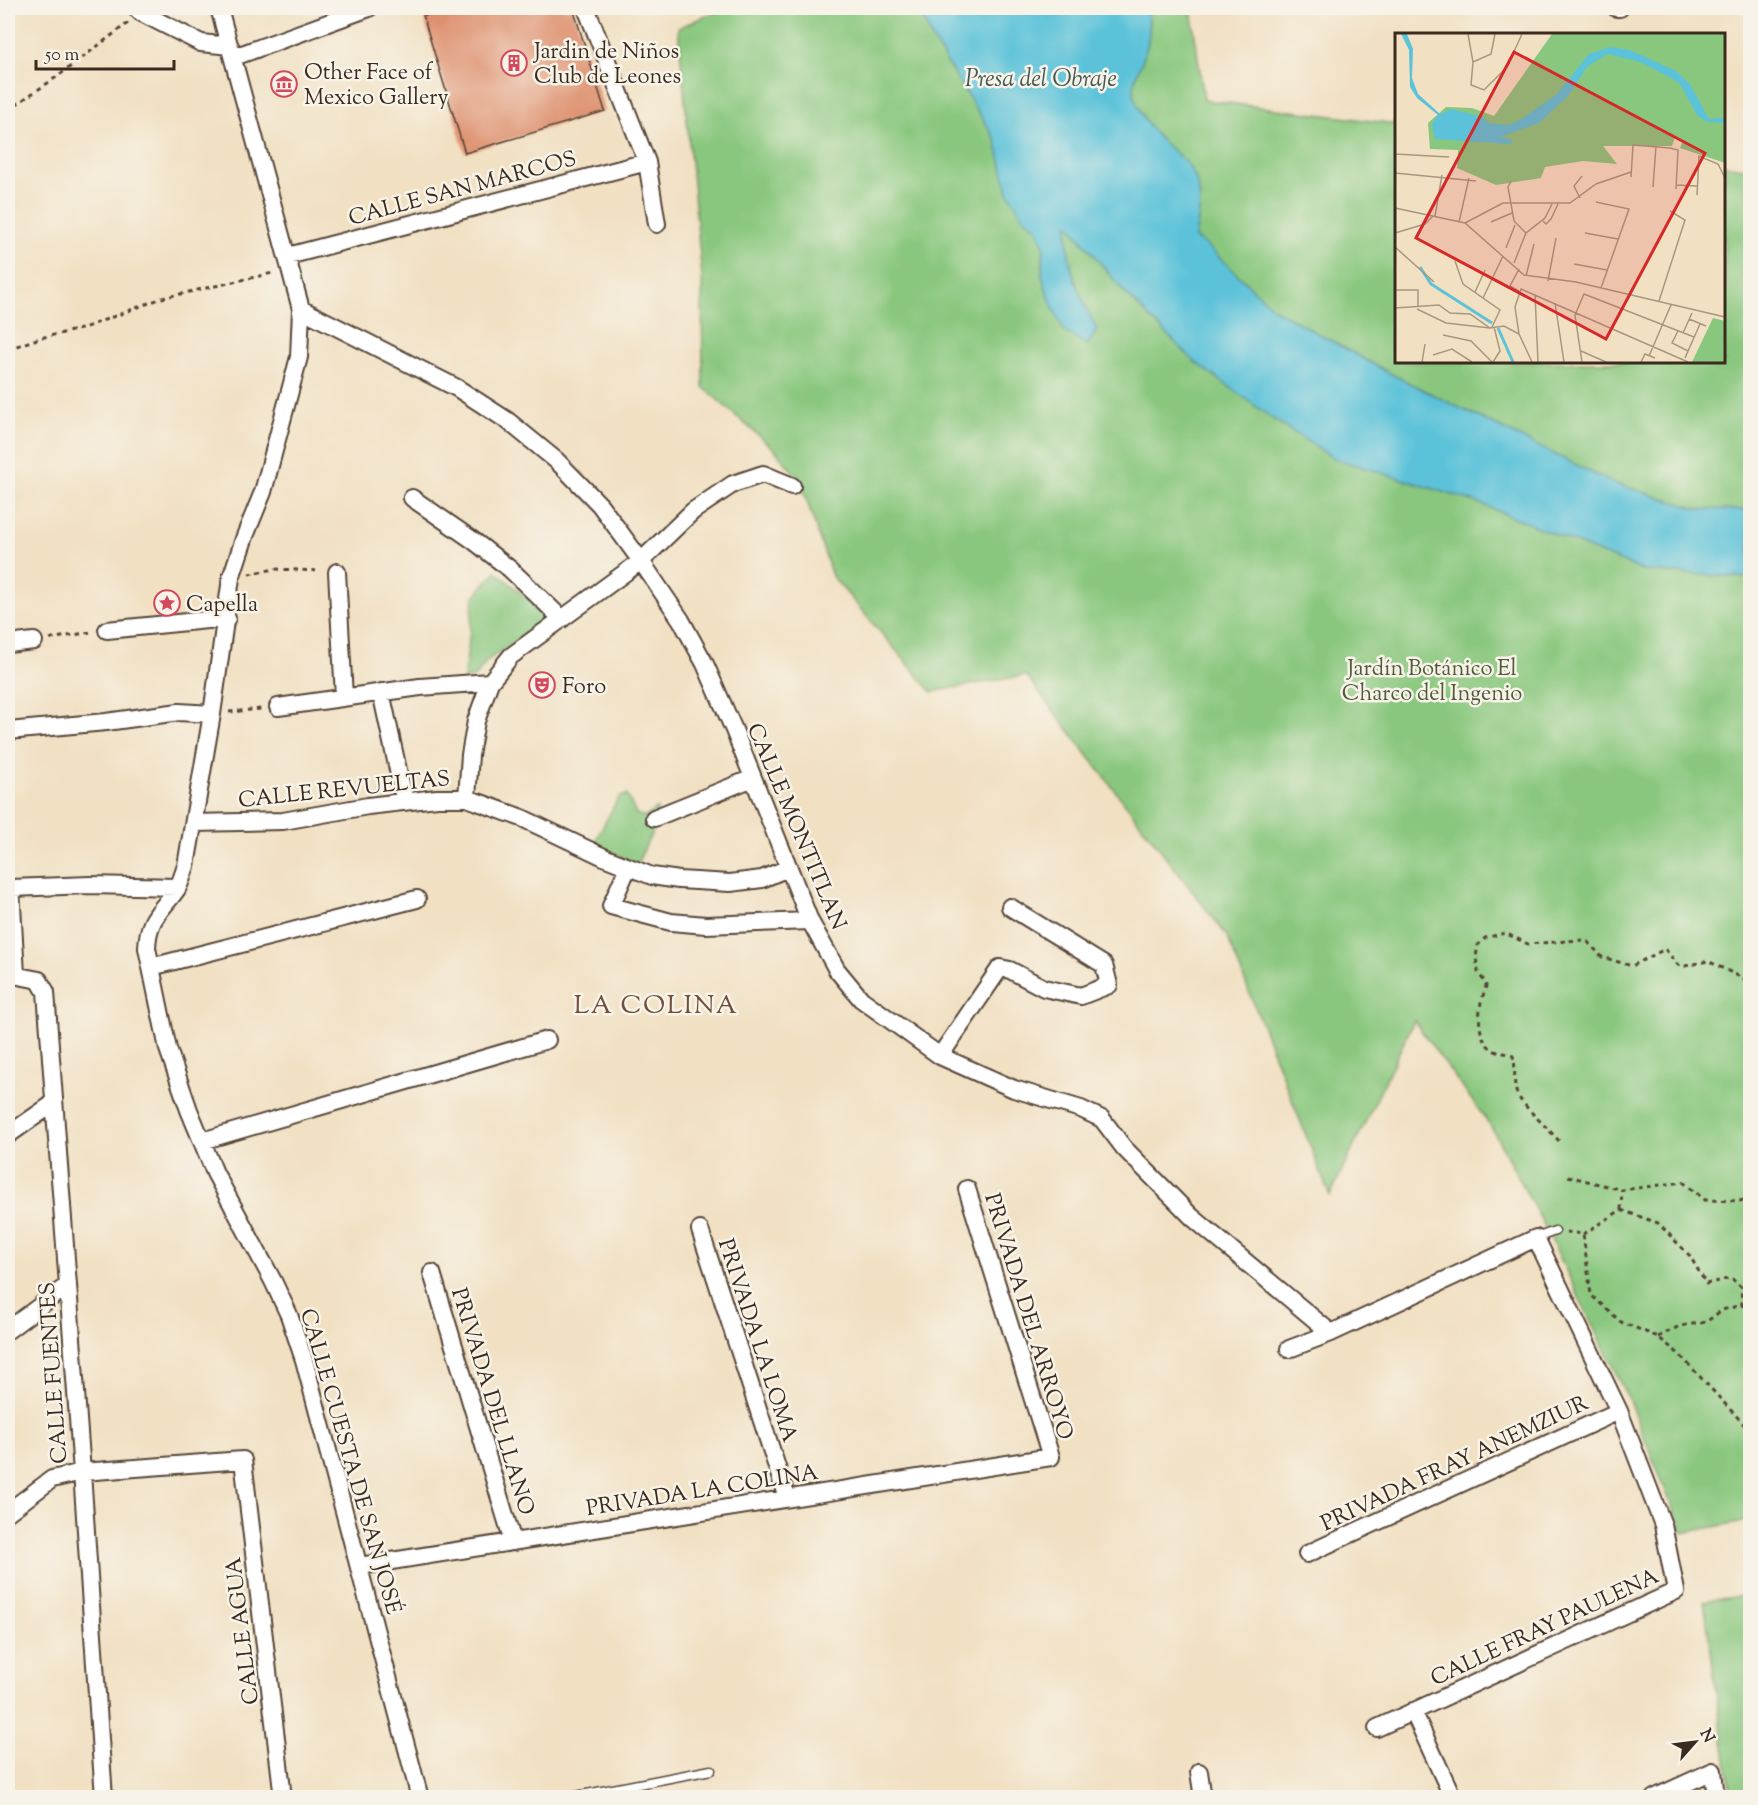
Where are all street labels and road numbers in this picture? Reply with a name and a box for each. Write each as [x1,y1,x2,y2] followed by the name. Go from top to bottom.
[345,144,580,236] street label: CALLE SAN MARCOS
[737,719,853,936] street label: CALLE MONTITLAN
[237,764,452,818] street label: CALLE REVUELTAS
[974,1190,1080,1444] street label: PRIVADA DEL ARROYO
[708,1235,804,1447] street label: PRIVADA LA LOMA
[33,1281,77,1465] street label: CALLE FUENTES
[441,1284,541,1519] street label: PRIVADA DEL LLANO
[290,1305,409,1619] street label: CALLE CUESTA DE SAN JOSÉ
[1316,1388,1595,1541] street label: PRIVADA FRAY ANEMZIUR
[584,1458,821,1526] street label: PRIVADA LA COLINA
[219,1555,269,1706] street label: CALLE AGUA
[1426,1562,1665,1696] street label: CALLE FRAY PAULENA

